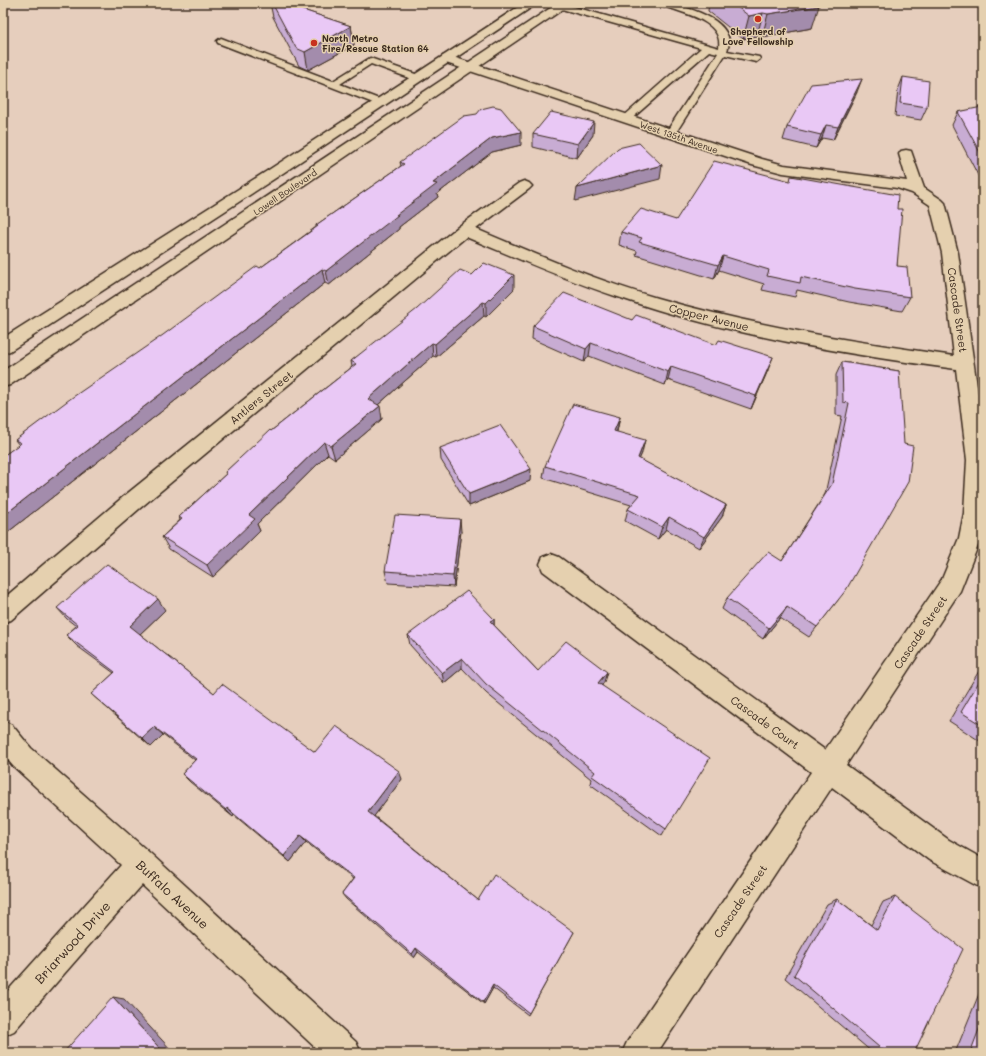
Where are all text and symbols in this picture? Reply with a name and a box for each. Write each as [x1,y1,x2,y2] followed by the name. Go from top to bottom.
[753,14,763,24] marker: Shepherd of Love Fellowship
[722,26,794,47] place label: Shepherd of Love Fellowship
[322,33,429,54] place label: North Metro Fire/Rescue Station 64
[309,38,319,48] marker: North Metro Fire/Rescue Station 64
[638,118,720,156] street label: West 135th Avenue
[251,167,319,217] street label: Lowell Boulevard
[945,267,971,354] street label: Cascade Street
[667,300,751,334] street label: Copper Avenue
[226,367,296,427] street label: Antlers Street
[890,592,950,672] street label: Cascade Street
[728,692,802,752] street label: Cascade Court
[133,856,213,932] street label: Buffalo Avenue
[710,861,770,941] street label: Cascade Street
[30,897,114,987] street label: Briarwood Drive

